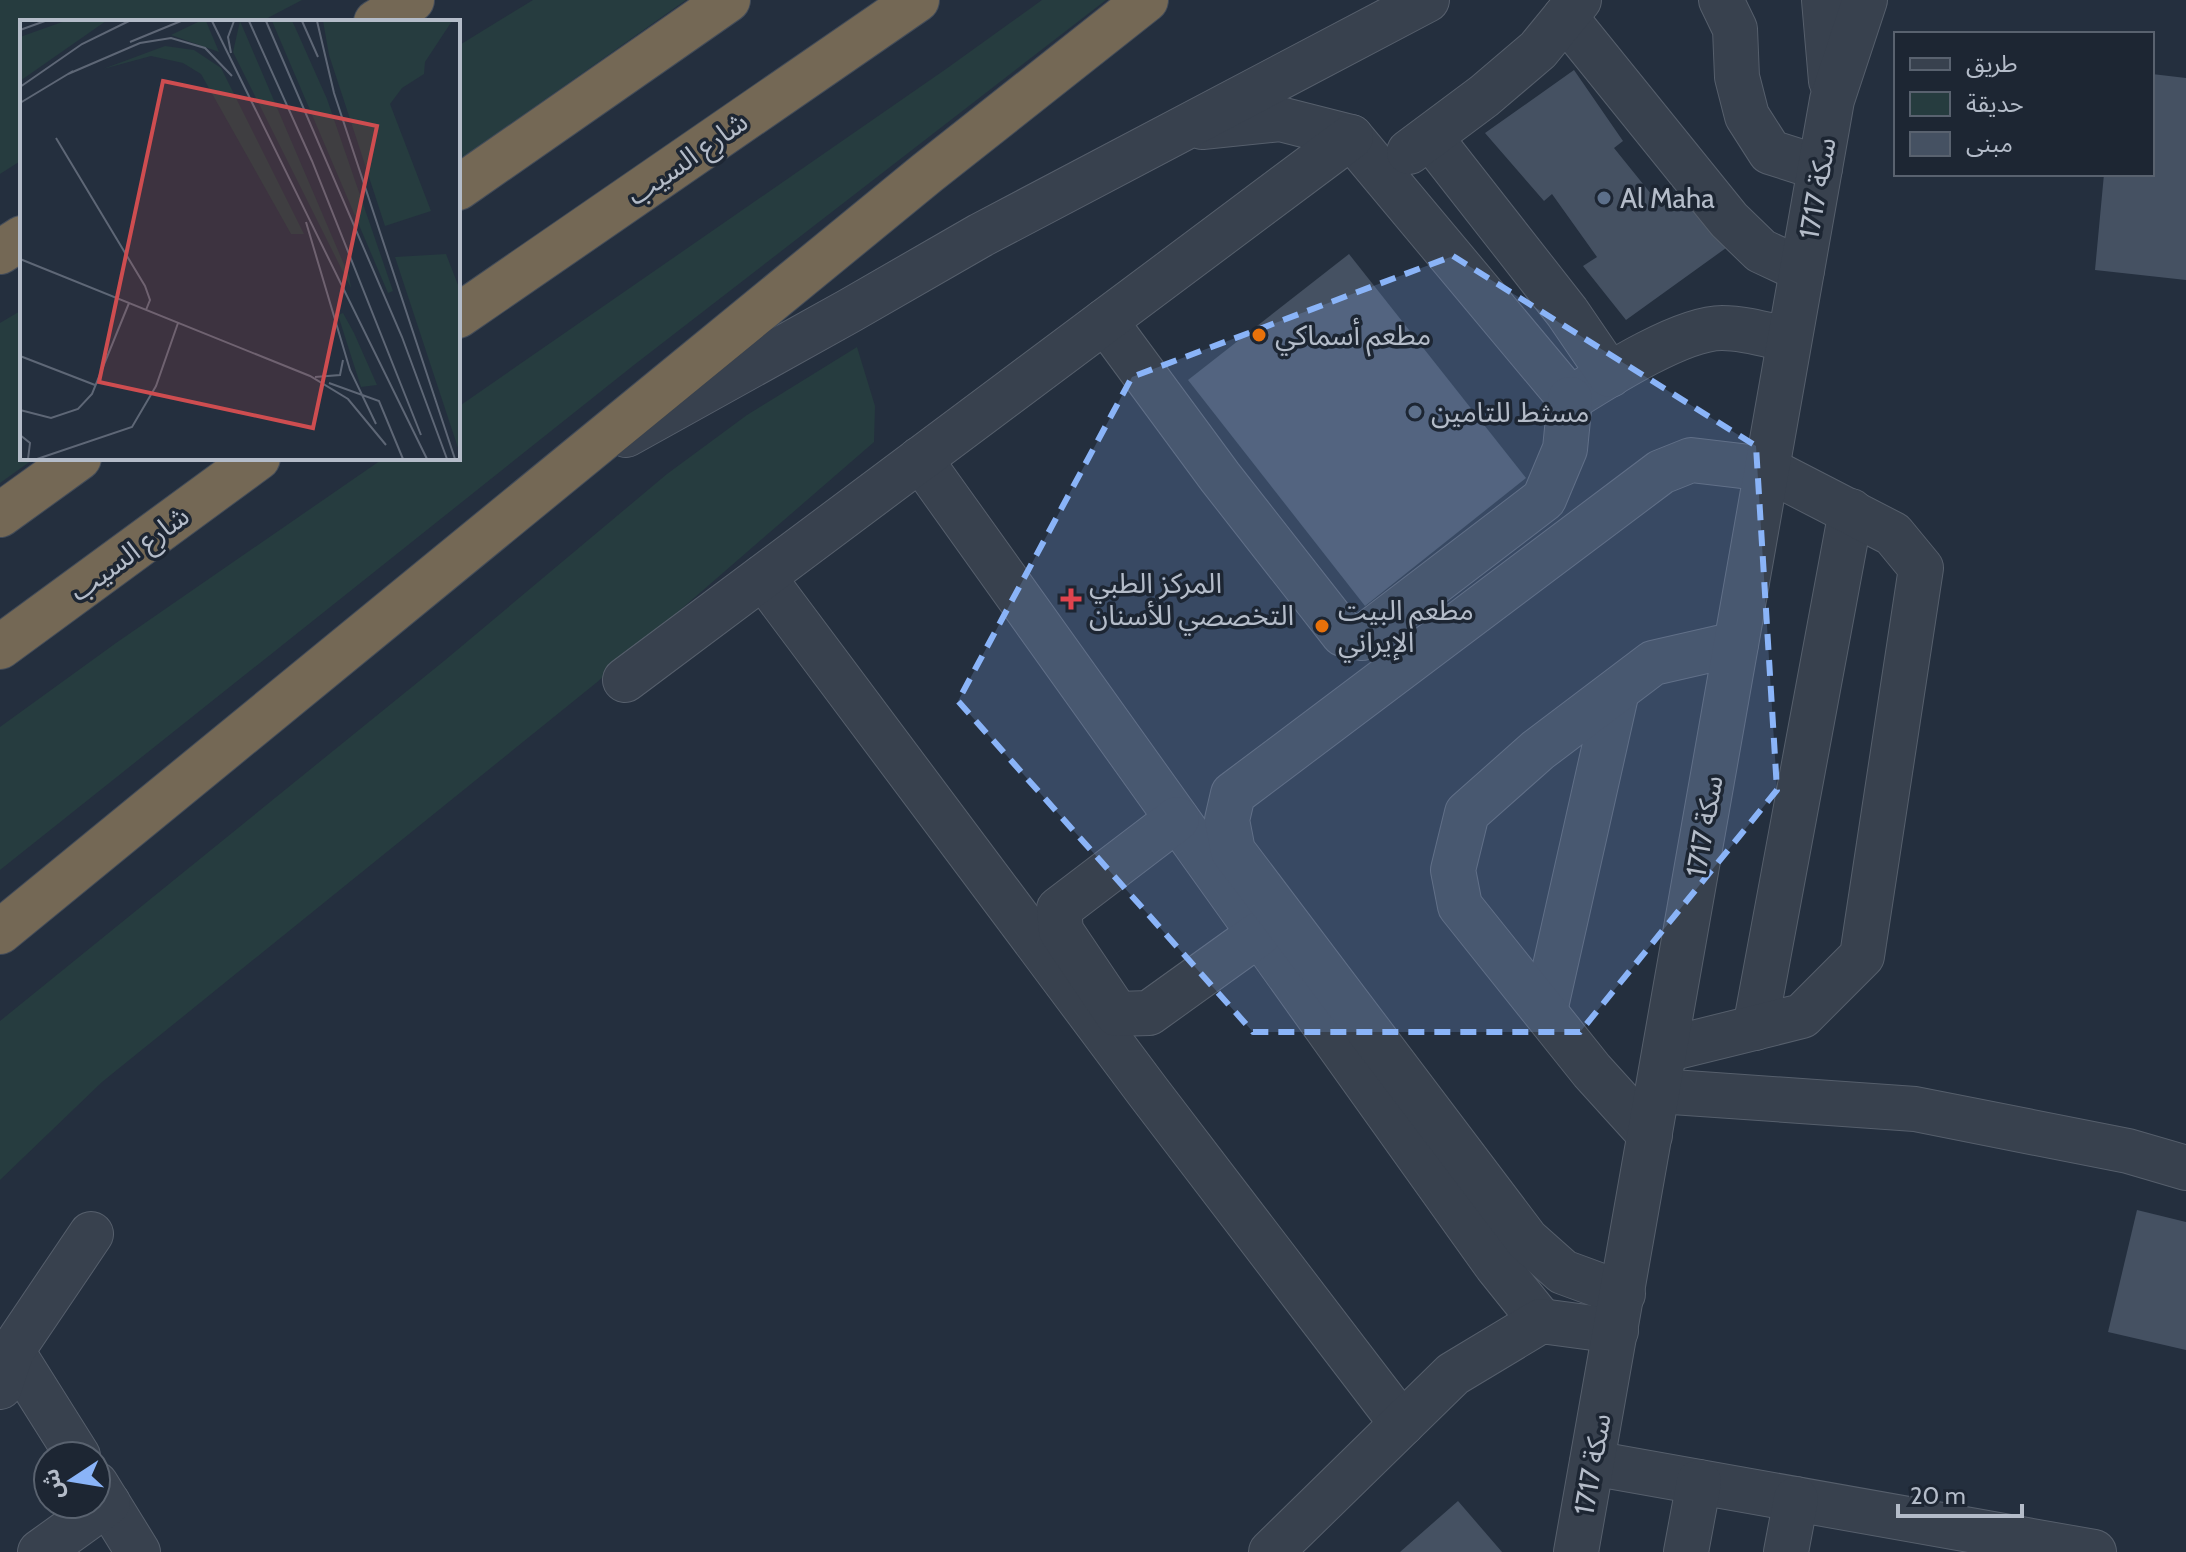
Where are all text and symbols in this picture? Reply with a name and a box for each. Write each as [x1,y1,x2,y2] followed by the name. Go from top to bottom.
[20,20,460,460] inset map
[1894,32,2154,176] legend
[1966,49,2018,79] text: طريق
[1966,89,2024,118] text: حديقة
[620,104,756,215] street label: شارع السيب
[1966,129,2013,158] text: مبنى
[1791,135,1843,241] street label: سكة 1717
[1620,181,1715,215] place label: Al Maha
[1595,189,1613,207] marker: Al Maha
[1275,317,1431,357] place label: مطعم أسماكي
[1250,326,1268,344] marker: مطعم أسماكي
[1431,395,1589,429] place label: مسثط للتامين
[1406,403,1424,421] marker: مسثط للتامين
[63,498,198,611] street label: شارع السيب
[1089,566,1294,636] place label: المركز الطبي التخصصي للأسنان
[1060,588,1082,610] marker: المركز الطبي التخصصي للأسنان
[1338,593,1474,663] place label: مطعم البيت الإيراني
[1313,617,1331,635] marker: مطعم البيت الإيراني
[1678,773,1730,879] street label: سكة 1717
[1566,1411,1618,1517] street label: سكة 1717
[32,1440,112,1520] north arrow
[37,1467,69,1502] text: ش
[1898,1468,2022,1518] scale bar
[1910,1481,1966,1510] text: 20 m

